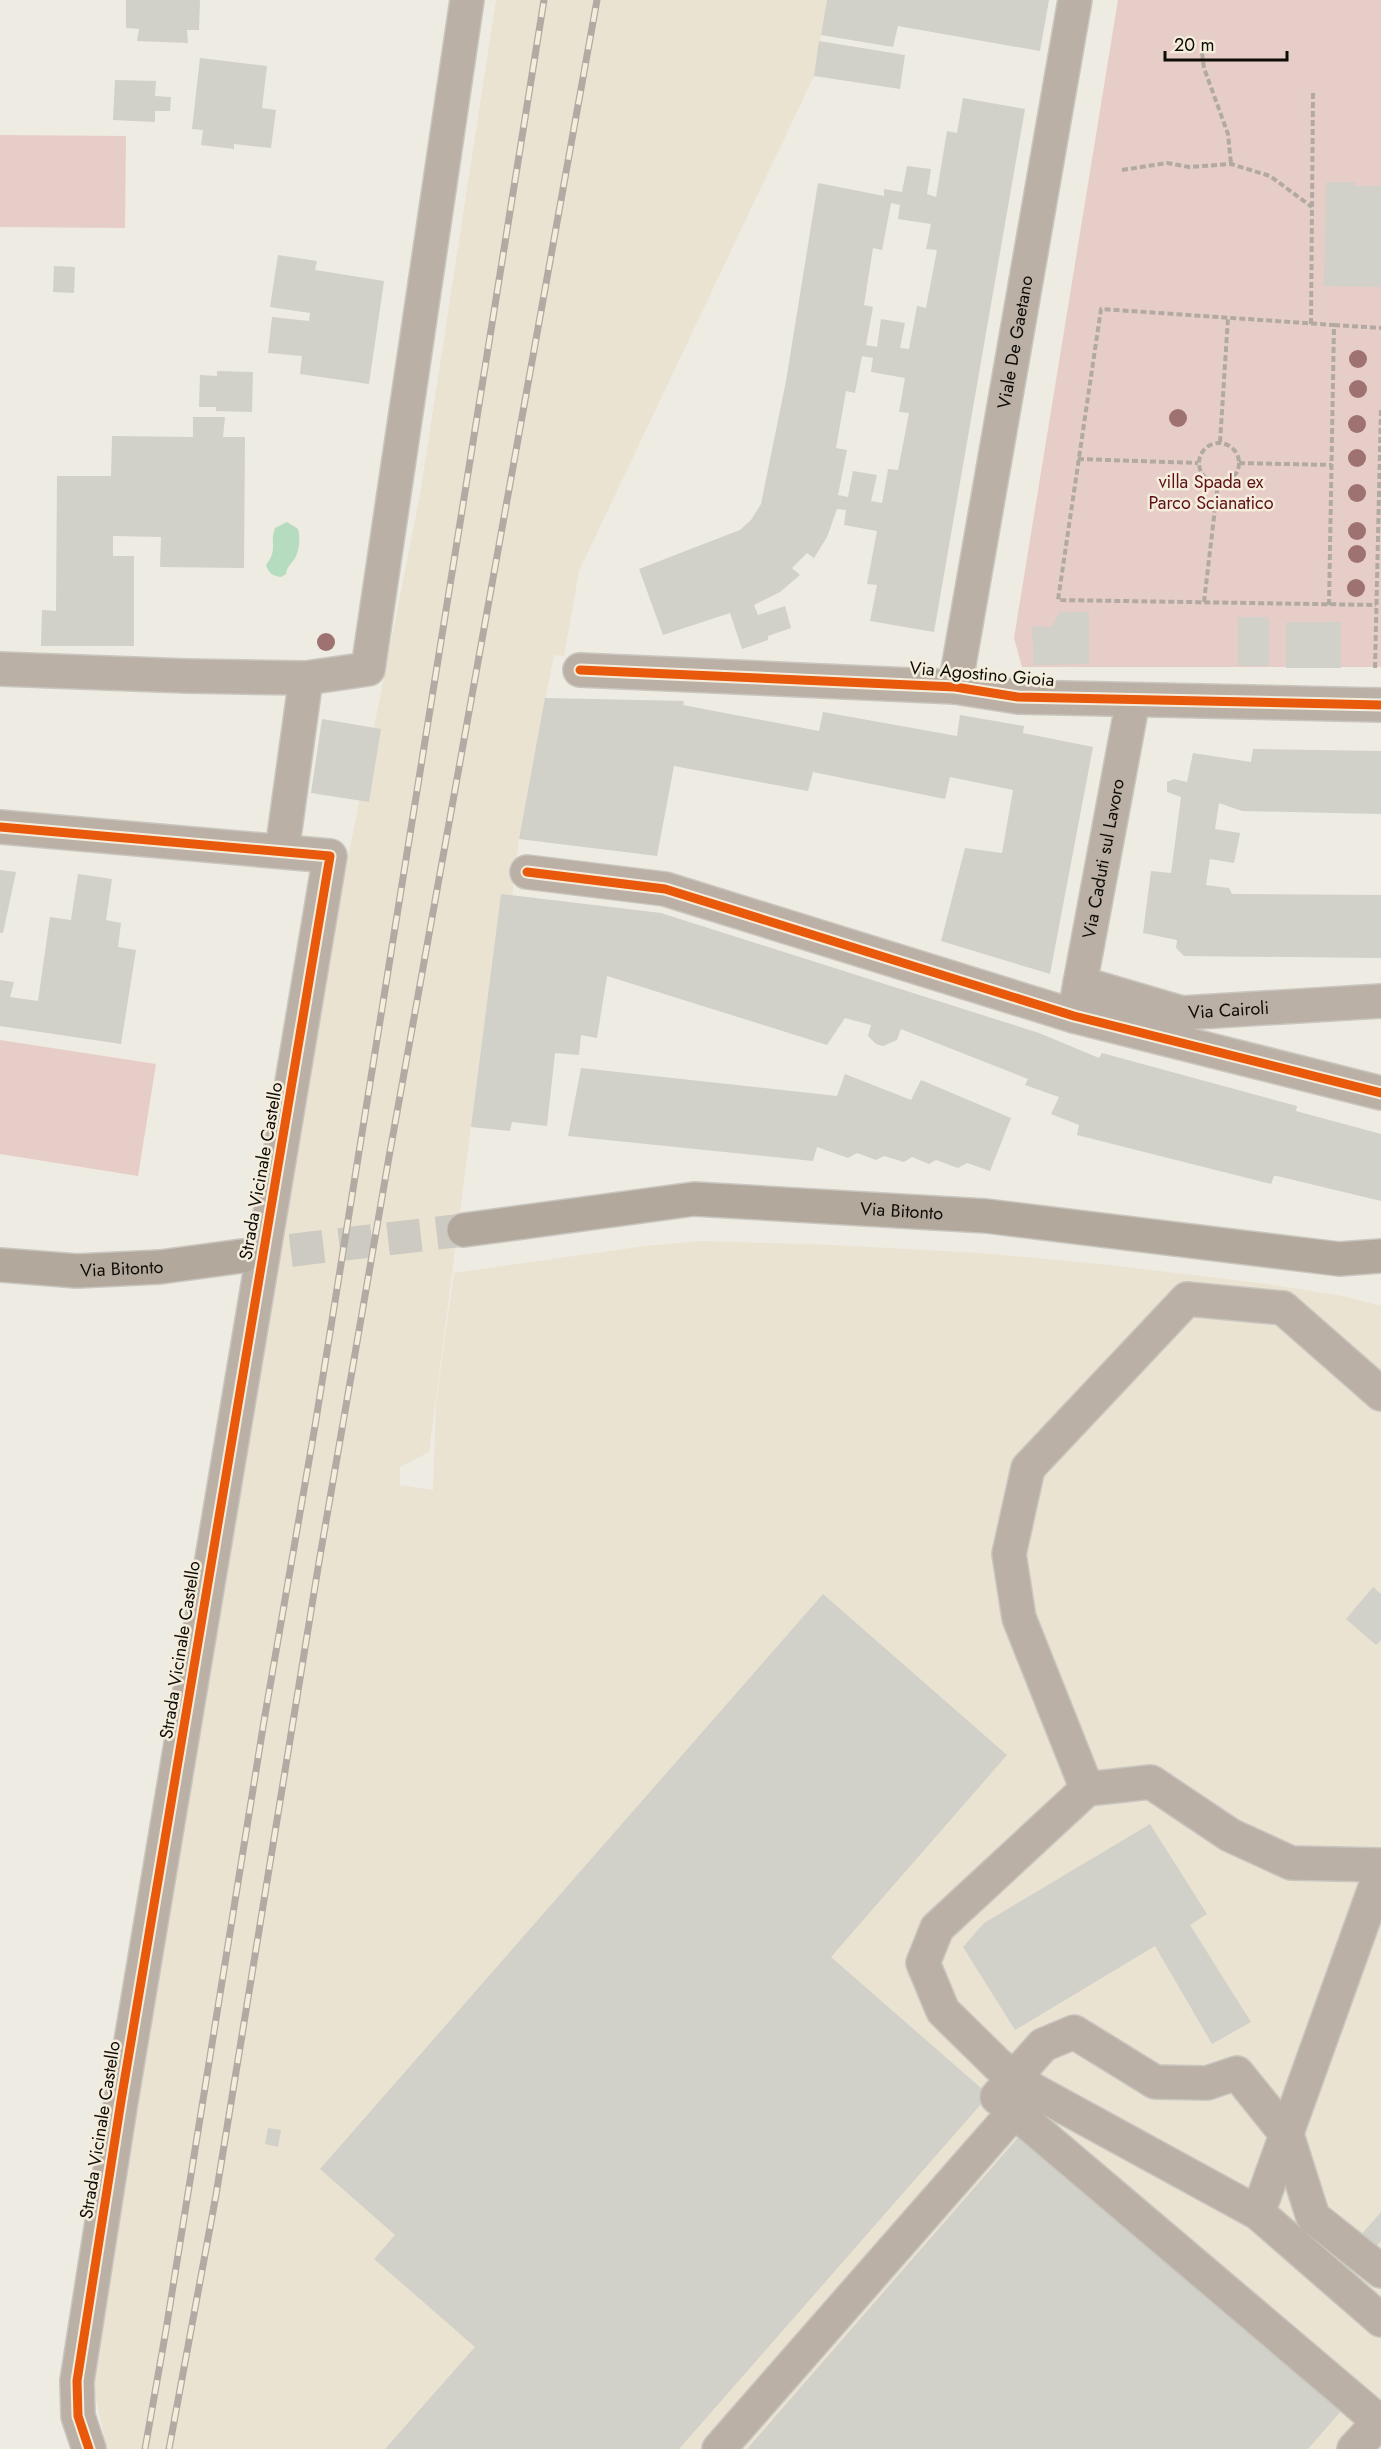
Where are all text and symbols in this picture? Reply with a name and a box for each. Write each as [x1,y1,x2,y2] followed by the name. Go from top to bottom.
[1165,24,1286,62] scale bar
[1174,32,1214,58] text: 20 m
[991,273,1040,411] street label: Viale De Gaetano
[1148,469,1274,516] park label: villa Spada ex Parco Scianatico
[908,655,1056,693] street label: Via Agostino Gioia
[1076,777,1131,941] street label: Via Caduti sul Lavoro
[1187,995,1270,1026] street label: Via Cairoli
[233,1080,289,1262] street label: Strada Vicinale Castello
[859,1196,944,1226] street label: Via Bitonto
[80,1254,164,1284] street label: Via Bitonto
[153,1559,207,1741] street label: Strada Vicinale Castello
[73,2039,127,2221] street label: Strada Vicinale Castello

